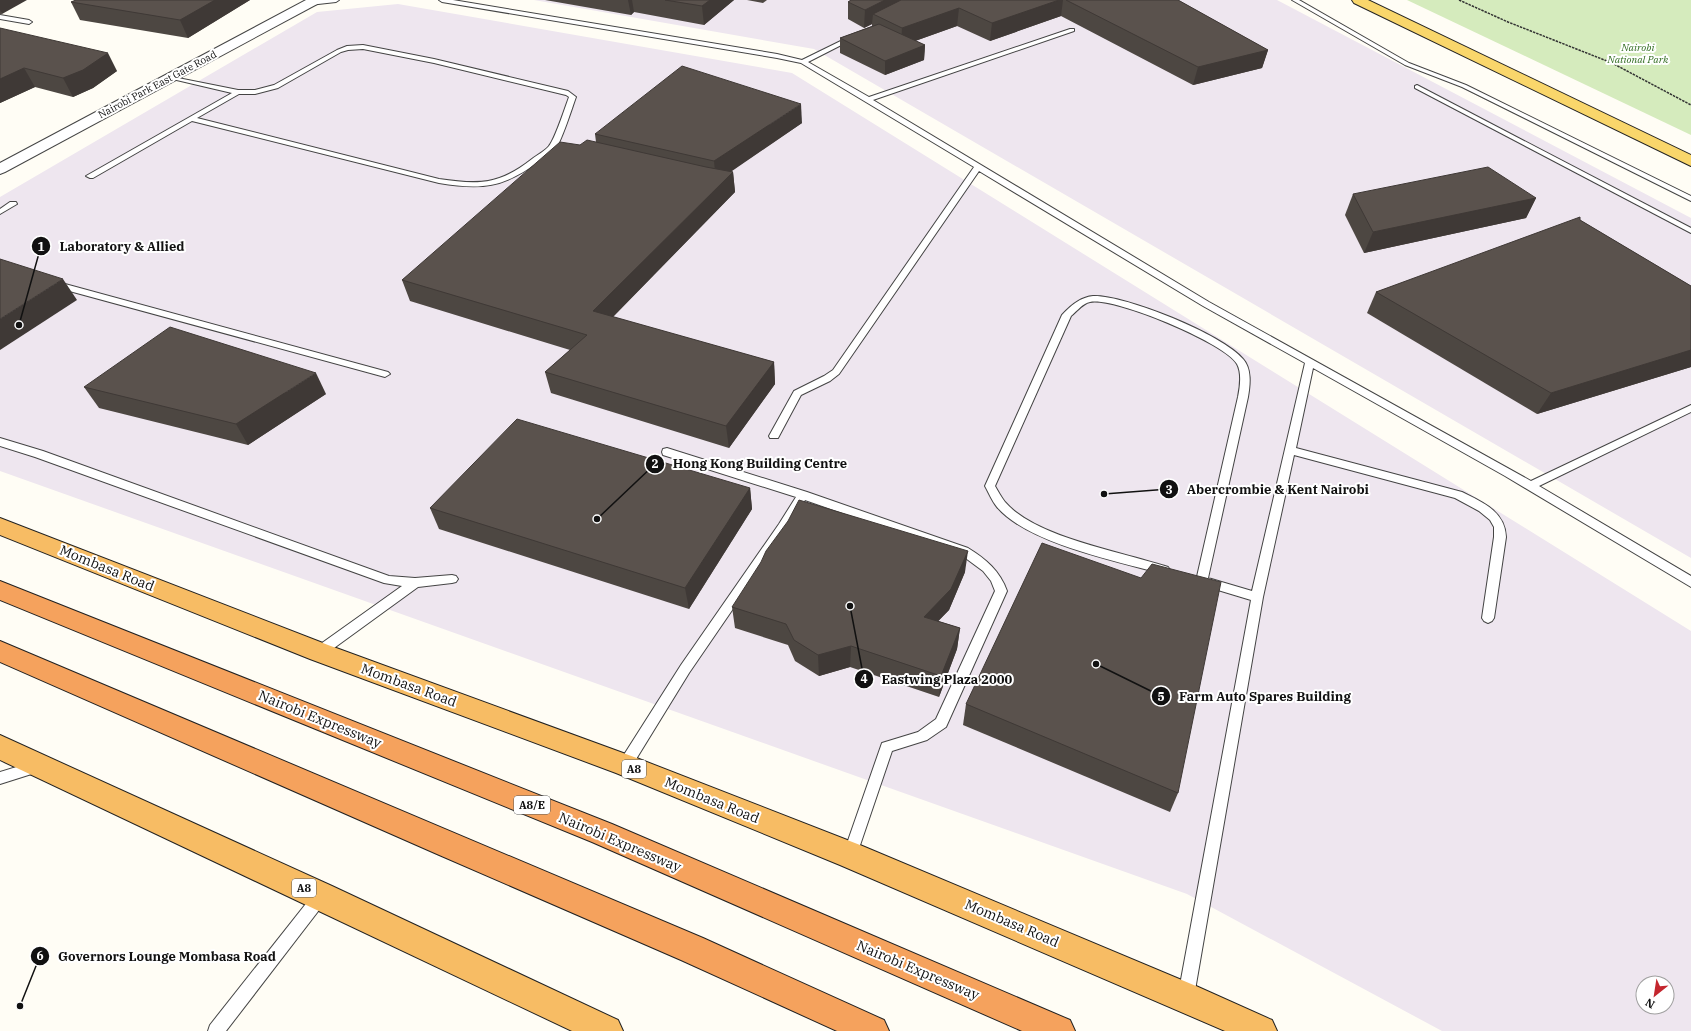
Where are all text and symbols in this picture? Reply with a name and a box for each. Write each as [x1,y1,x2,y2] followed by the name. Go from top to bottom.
[1607,41,1669,66] park label: Nairobi National Park
[96,48,219,121] street label: Nairobi Park East Gate Road
[31,234,193,259] callout: Laboratory & Allied
[59,238,185,255] text: Laboratory & Allied
[37,239,45,254] text: 1
[645,451,855,476] callout: Hong Kong Building Centre
[673,455,847,472] text: Hong Kong Building Centre
[651,456,659,471] text: 2
[1159,477,1377,502] callout: Abercrombie & Kent Nairobi
[1187,481,1370,498] text: Abercrombie & Kent Nairobi
[1165,482,1173,497] text: 3
[57,541,158,595] street label: Mombasa Road
[359,659,460,711] street label: Mombasa Road
[854,667,1021,692] callout: Eastwing Plaza 2000
[860,671,868,686] text: 4
[882,671,1013,688] text: Eastwing Plaza 2000
[1151,684,1359,709] callout: Farm Auto Spares Building
[256,686,385,752] street label: Nairobi Expressway
[1179,688,1351,705] text: Farm Auto Spares Building
[1157,689,1165,704] text: 5
[622,760,646,778] road number: A8
[662,773,763,827] street label: Mombasa Road
[514,796,550,814] road number: A8/E
[556,808,684,876] street label: Nairobi Expressway
[292,879,316,897] road number: A8
[962,895,1062,951] street label: Mombasa Road
[854,936,982,1004] street label: Nairobi Expressway
[30,944,284,969] callout: Governors Lounge Mombasa Road
[36,948,44,963] text: 6
[58,948,276,965] text: Governors Lounge Mombasa Road
[1635,975,1675,1015] north arrow
[1642,995,1657,1012] text: N

